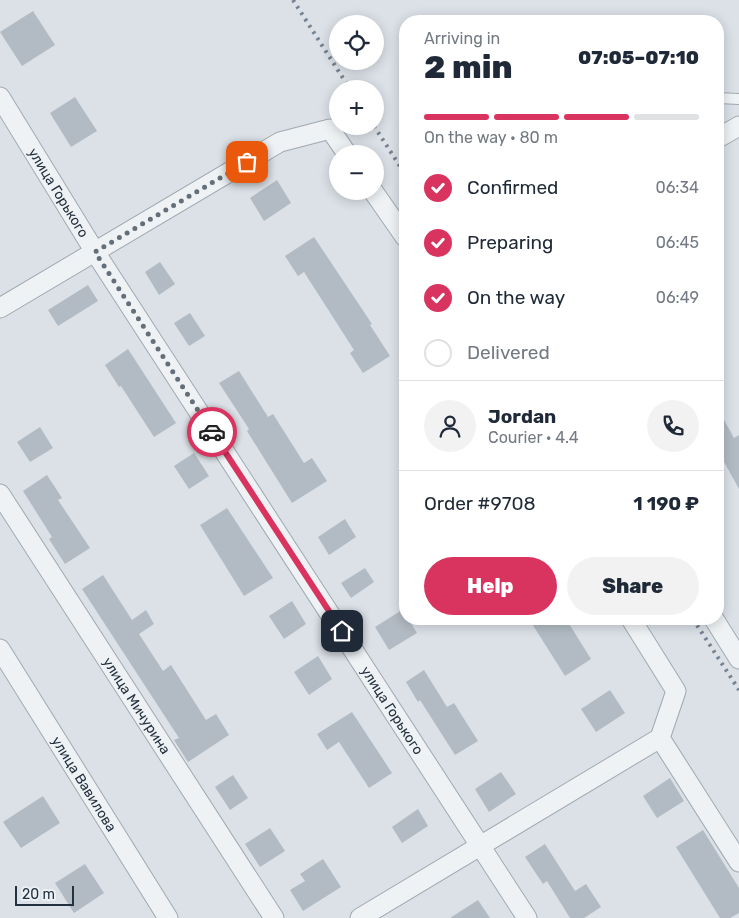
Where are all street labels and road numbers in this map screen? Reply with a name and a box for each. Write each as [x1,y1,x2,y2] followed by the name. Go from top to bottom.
[24,145,92,241] street label: улица Горького
[99,654,174,758] street label: улица Мичурина
[357,663,427,758] street label: улица Горького
[48,733,120,835] street label: улица Вавилова

